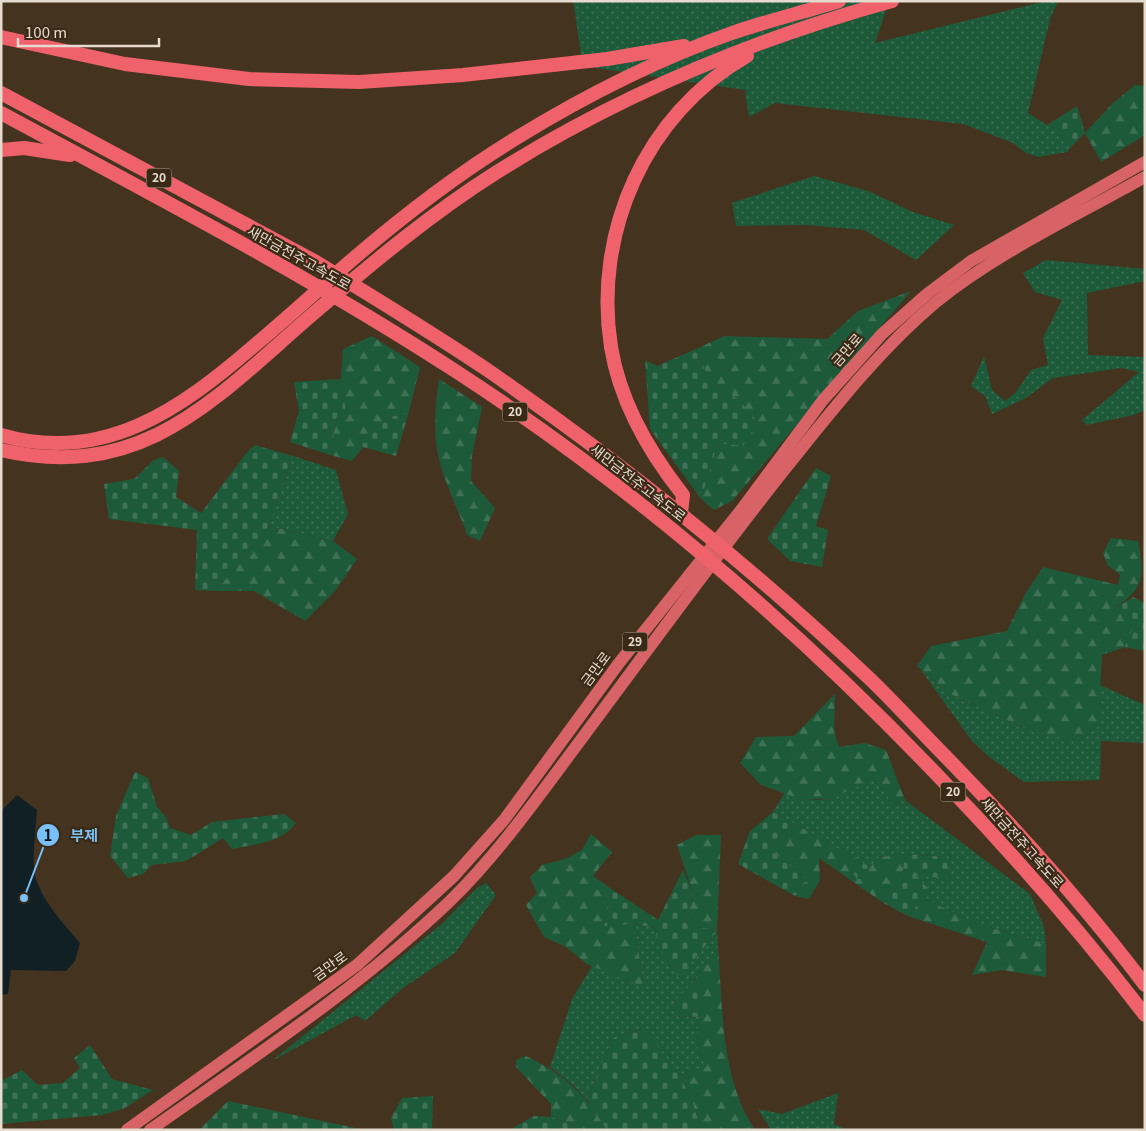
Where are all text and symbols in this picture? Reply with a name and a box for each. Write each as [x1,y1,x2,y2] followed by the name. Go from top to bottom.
[18,15,159,47] scale bar
[25,21,67,42] text: 100 m
[146,168,172,188] road number: 20
[244,220,355,294] street label: 새만금전주고속도로
[826,328,867,370] street label: 금만로
[502,402,528,422] road number: 20
[587,439,691,526] street label: 새만금전주고속도로
[622,632,648,652] road number: 29
[576,647,615,690] street label: 금만로
[940,782,966,802] road number: 20
[977,793,1069,892] street label: 새만금전주고속도로
[36,820,108,850] callout: 부제
[44,824,52,845] text: 1
[70,824,98,845] text: 부제
[308,946,351,985] street label: 금만로

